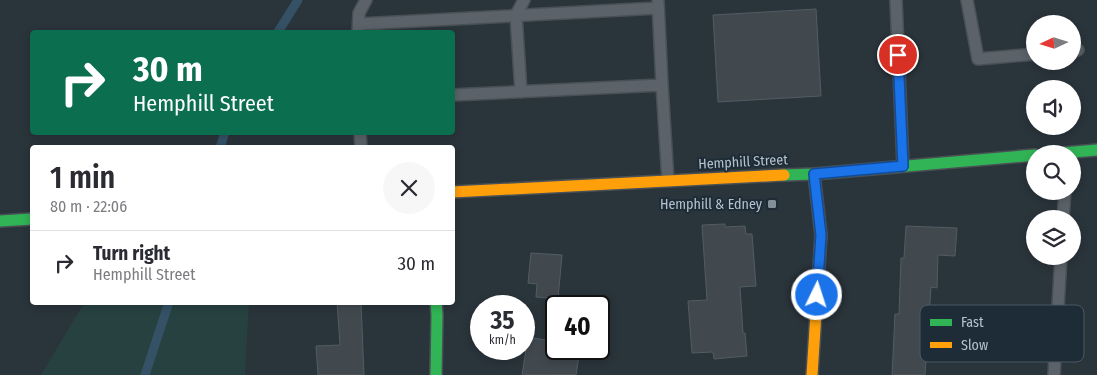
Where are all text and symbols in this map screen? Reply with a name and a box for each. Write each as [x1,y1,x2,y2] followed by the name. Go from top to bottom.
[1026,15,1081,70] north arrow
[1026,15,1081,265] map controls
[877,34,919,76] pin
[884,41,912,69] icon: arrive
[133,48,203,90] text: 30 m
[50,50,115,115] icon: right
[1026,80,1081,135] button: sound
[133,90,274,117] text: Hemphill Street
[1026,145,1081,200] button: search
[698,151,789,173] street label: Hemphill Street
[50,160,115,196] text: 1 min
[383,162,435,214] button: close
[660,196,763,213] place label: Hemphill & Edney
[50,197,127,216] text: 80 m · 22:06
[766,198,778,210] marker: Hemphill & Edney
[1026,210,1081,265] button: layers
[93,242,170,265] text: Turn right
[50,249,78,277] icon: right
[397,252,435,275] text: 30 m
[93,265,195,284] text: Hemphill Street
[790,268,842,320] position arrow
[545,295,610,360] speed limit sign: 40
[920,305,1084,362] legend
[490,306,515,336] text: 35
[961,314,984,331] text: Fast
[489,333,516,347] text: km/h
[961,337,988,354] text: Slow

